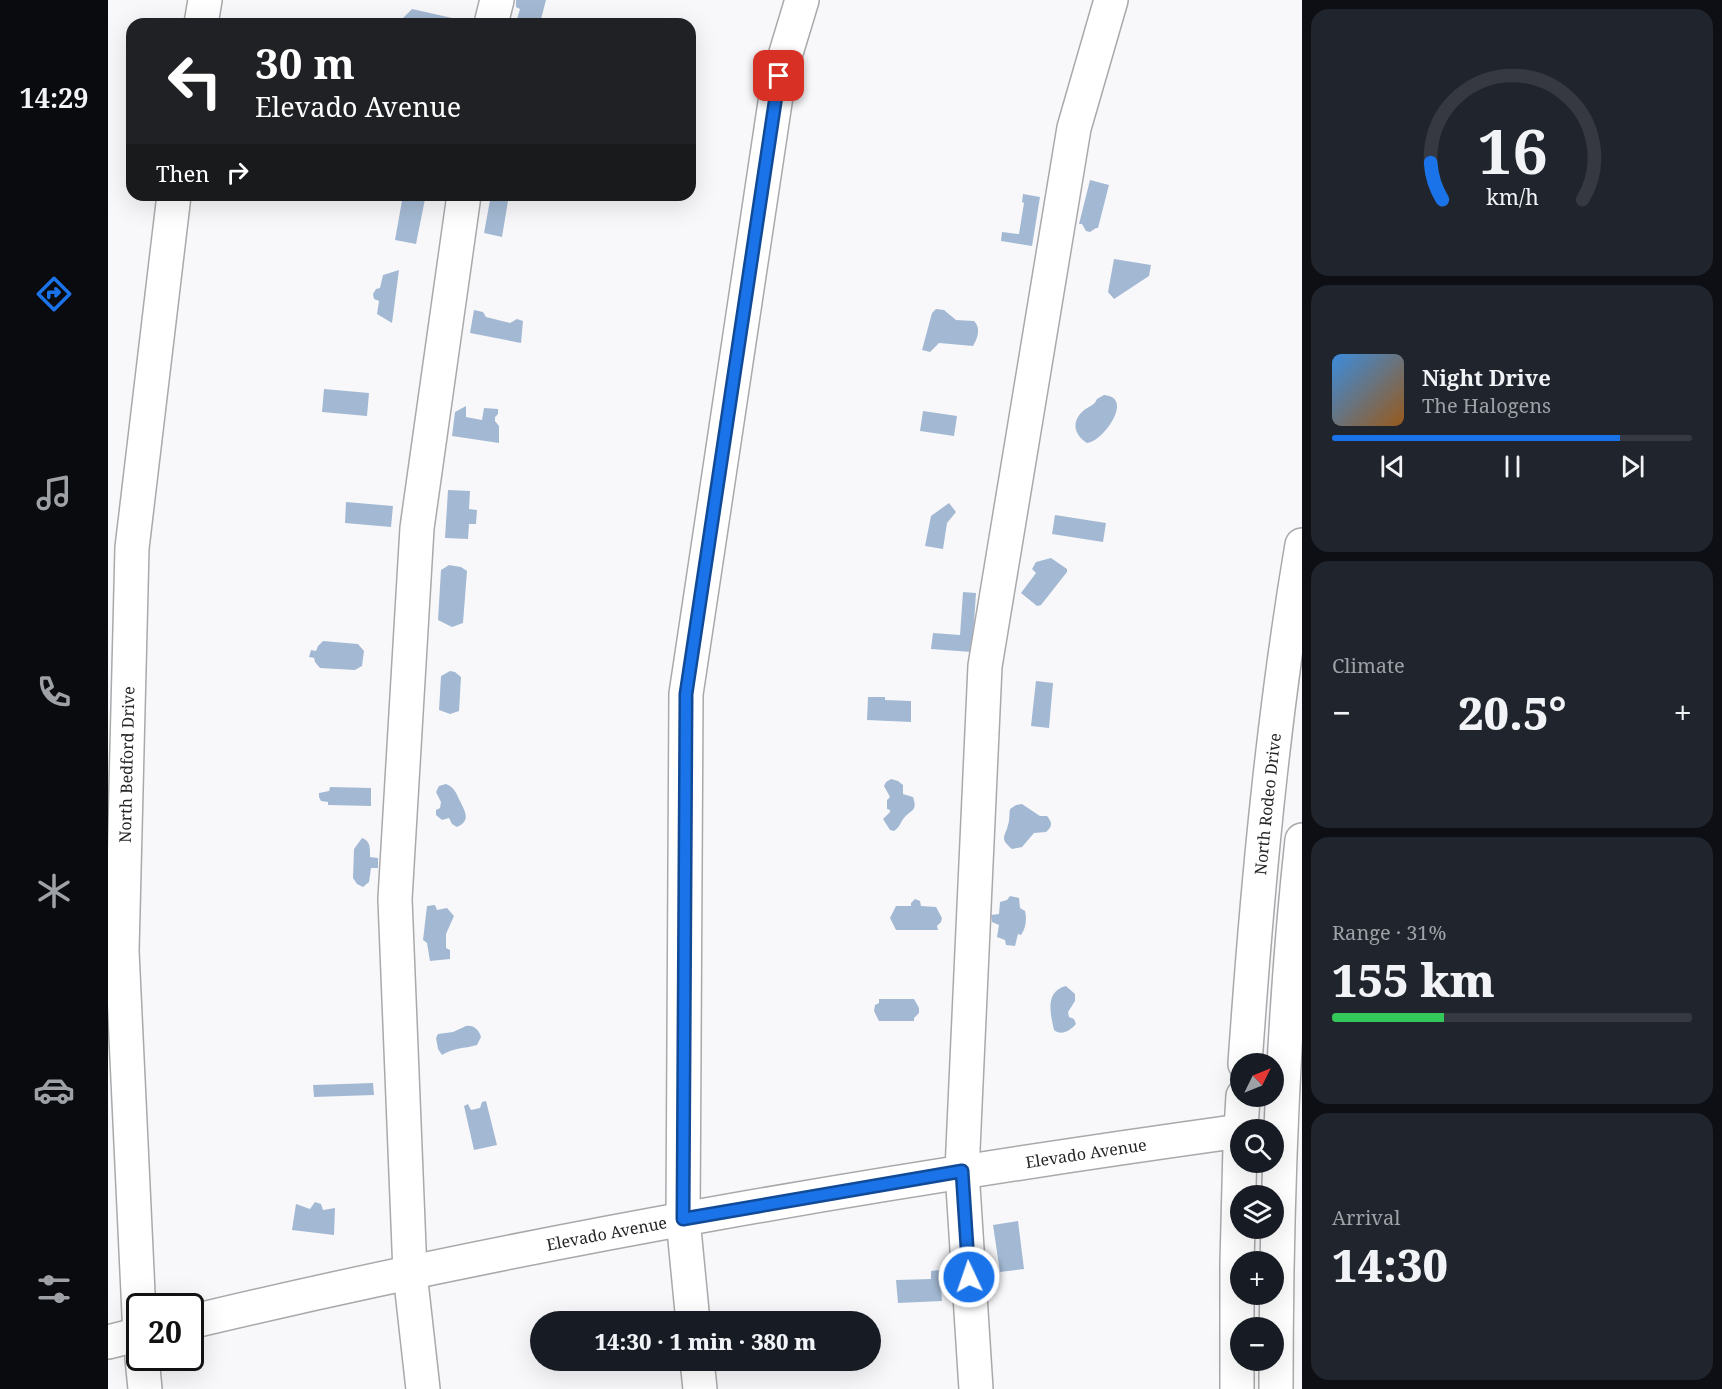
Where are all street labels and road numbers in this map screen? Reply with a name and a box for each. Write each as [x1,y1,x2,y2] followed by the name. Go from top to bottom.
[114,686,140,843] street label: North Bedford Drive
[1249,732,1286,876] street label: North Rodeo Drive
[1024,1133,1148,1173] street label: Elevado Avenue
[545,1211,669,1256] street label: Elevado Avenue

